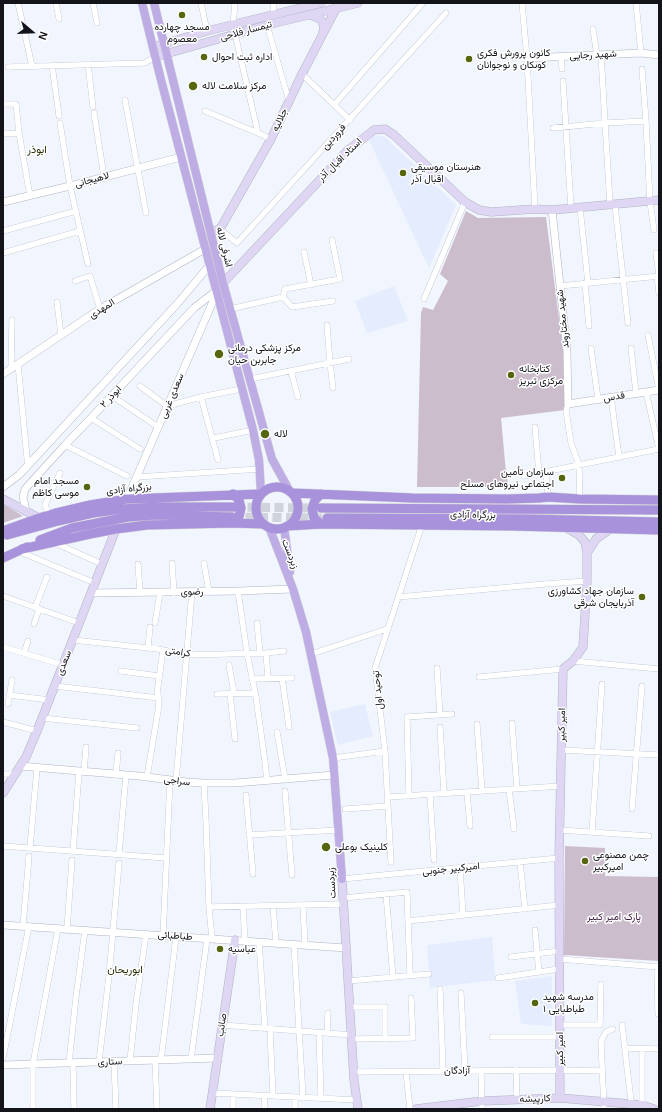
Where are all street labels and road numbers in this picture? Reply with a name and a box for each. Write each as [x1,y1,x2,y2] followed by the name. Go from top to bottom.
[219,18,273,44] street label: تیمسار فلاحی
[569,48,617,62] street label: شهید رجایی
[269,106,291,134] street label: جلالیه
[319,122,349,152] street label: فروردین
[315,136,365,184] street label: استاد اقبال آذر
[74,170,110,190] street label: لاهیجانی
[213,226,235,268] street label: اشرفی لاله
[554,289,572,349] street label: شهید مختاروند
[87,296,117,322] street label: المهدی
[157,372,187,420] street label: سعدی غربی
[98,383,124,411] street label: ابوذر ۲
[602,389,626,405] street label: قدس
[106,481,152,497] street label: بزرگراه آزادی
[450,509,496,521] street label: بزرگراه آزادی
[279,537,301,571] street label: زبردست
[181,586,203,598] street label: رضوی
[165,644,191,660] street label: کرامتی
[54,649,74,677] street label: سعدی
[370,670,386,710] street label: توحید اول
[556,708,568,742] street label: امیر کبیر
[163,773,191,789] street label: سراجی
[422,860,480,878] street label: امیرکبیر جنوبی
[325,867,339,899] street label: زبردست
[157,929,193,943] street label: طباطبائی
[214,1013,230,1037] street label: صائب
[554,1032,566,1066] street label: امیر کبیر
[97,1056,123,1068] street label: ستاری
[444,1065,470,1077] street label: آزادگان
[519,1092,551,1106] street label: کارپیشه

